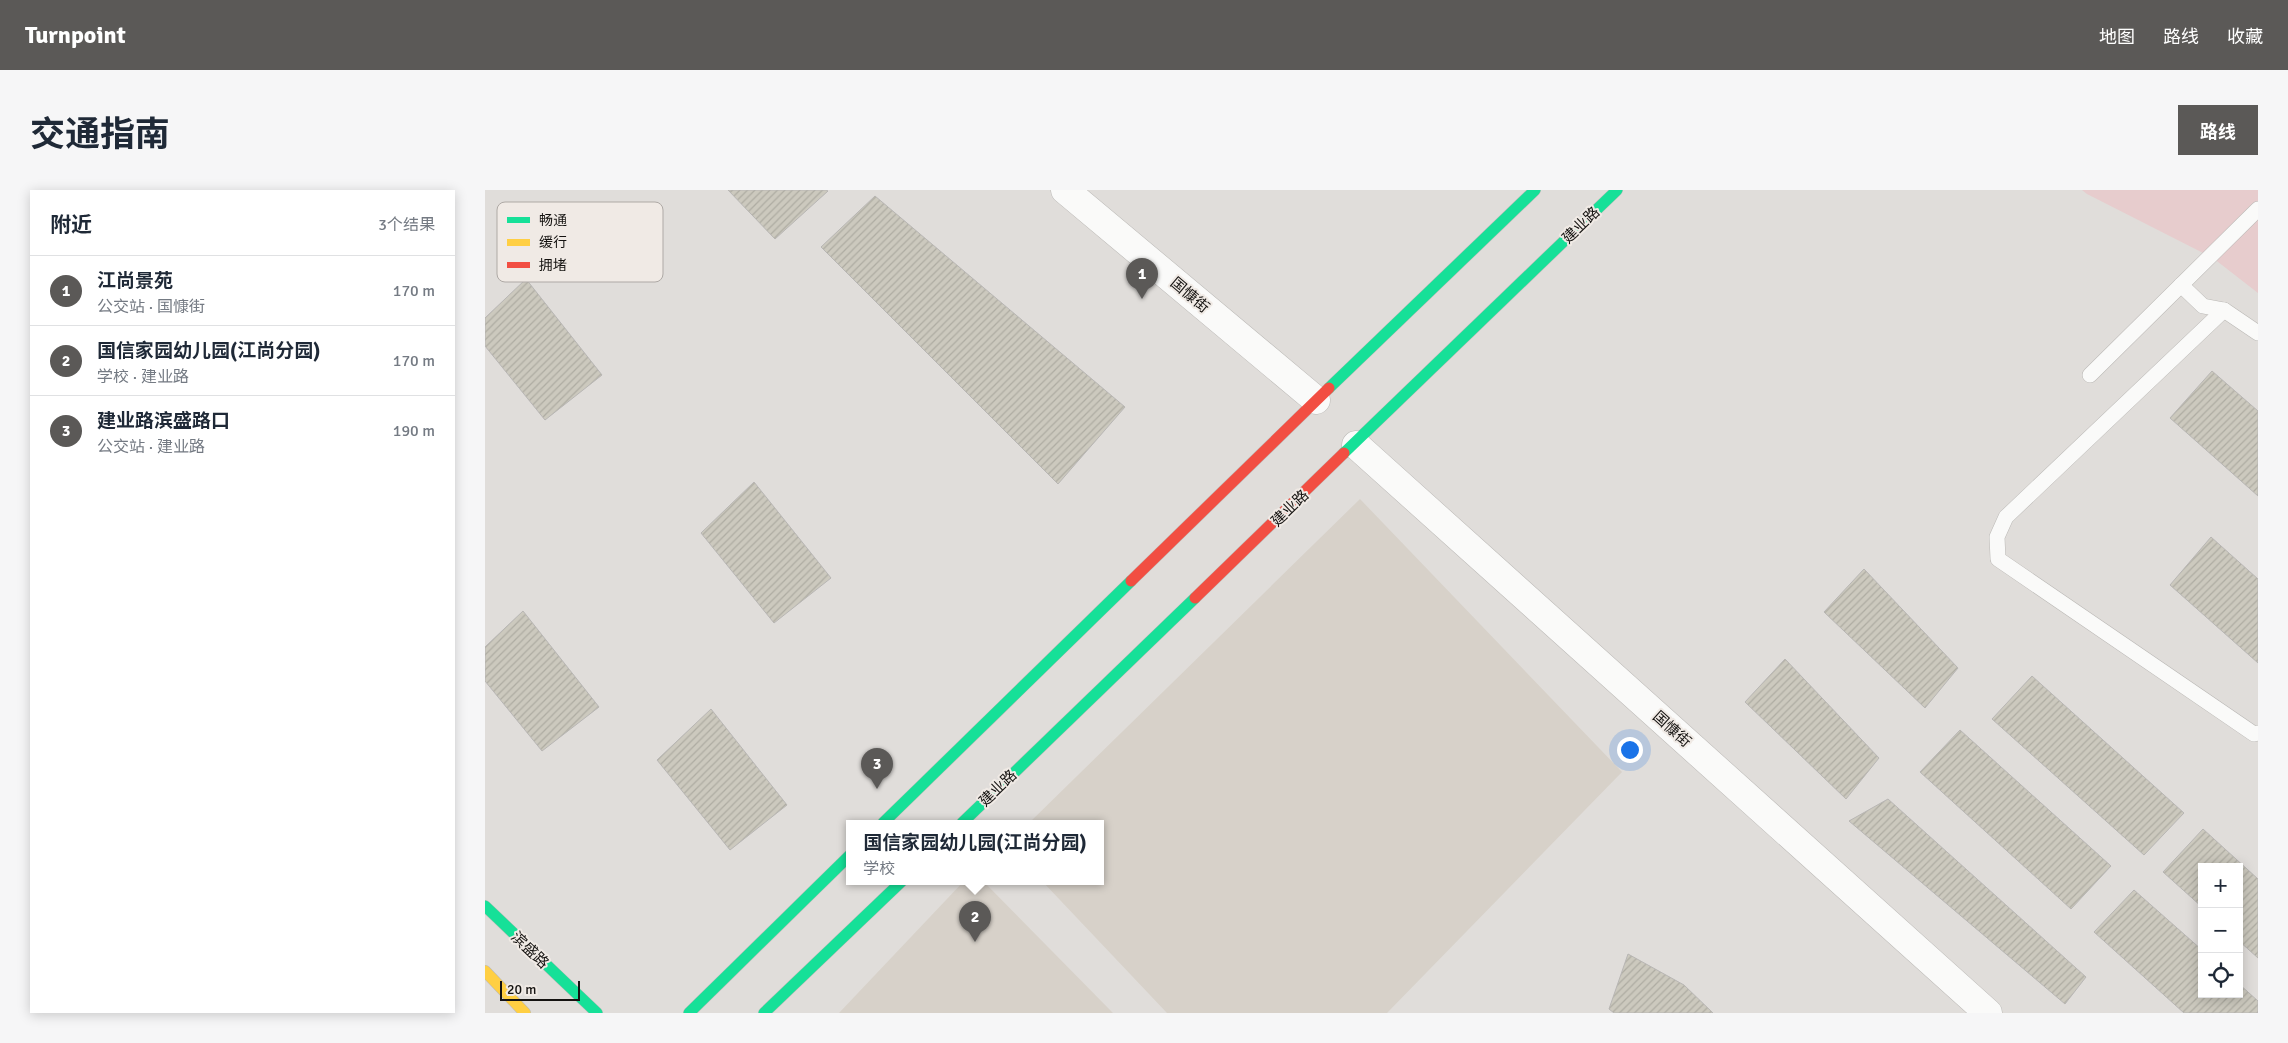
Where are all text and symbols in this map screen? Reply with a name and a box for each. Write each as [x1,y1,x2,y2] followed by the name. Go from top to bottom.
[25,20,126,50] text: Turnpoint
[2099,26,2135,48] text: 地图
[2163,26,2199,48] text: 路线
[2227,26,2263,48] text: 收藏
[2178,105,2258,155] button: 路线
[30,113,170,156] text: 交通指南
[497,202,663,282] legend
[1559,203,1603,247] street label: 建业路
[50,212,92,238] text: 附近
[539,212,567,229] text: 畅通
[378,215,435,235] text: 3个结果
[539,234,567,251] text: 缓行
[539,257,567,274] text: 拥堵
[1126,258,1158,299] pin: 1
[97,269,173,293] text: 江尚景苑
[1167,274,1213,316] street label: 国慷街
[62,281,70,301] text: 1
[393,281,435,301] text: 170 m
[97,297,205,317] text: 公交站 · 国慷街
[97,339,320,363] text: 国信家园幼儿园(江尚分园)
[62,351,70,371] text: 2
[393,351,435,371] text: 170 m
[97,367,189,387] text: 学校 · 建业路
[97,409,230,433] text: 建业路滨盛路口
[62,421,70,441] text: 3
[393,421,435,441] text: 190 m
[97,437,205,457] text: 公交站 · 建业路
[1268,486,1312,530] street label: 建业路
[1649,707,1695,751] street label: 国慷街
[1617,737,1643,763] your location
[861,748,893,789] pin: 3
[976,766,1020,810] street label: 建业路
[846,820,1104,885] popup
[863,831,1087,855] text: 国信家园幼儿园(江尚分园)
[863,859,895,879] text: 学校
[2198,863,2243,998] map controls
[2198,863,2243,908] button: +
[959,901,991,942] pin: 2
[2198,908,2243,953] button: −
[508,928,552,972] street label: 滨盛路
[2198,953,2243,998] button: locate
[500,978,580,1001] scale bar
[507,981,536,998] text: 20 m

